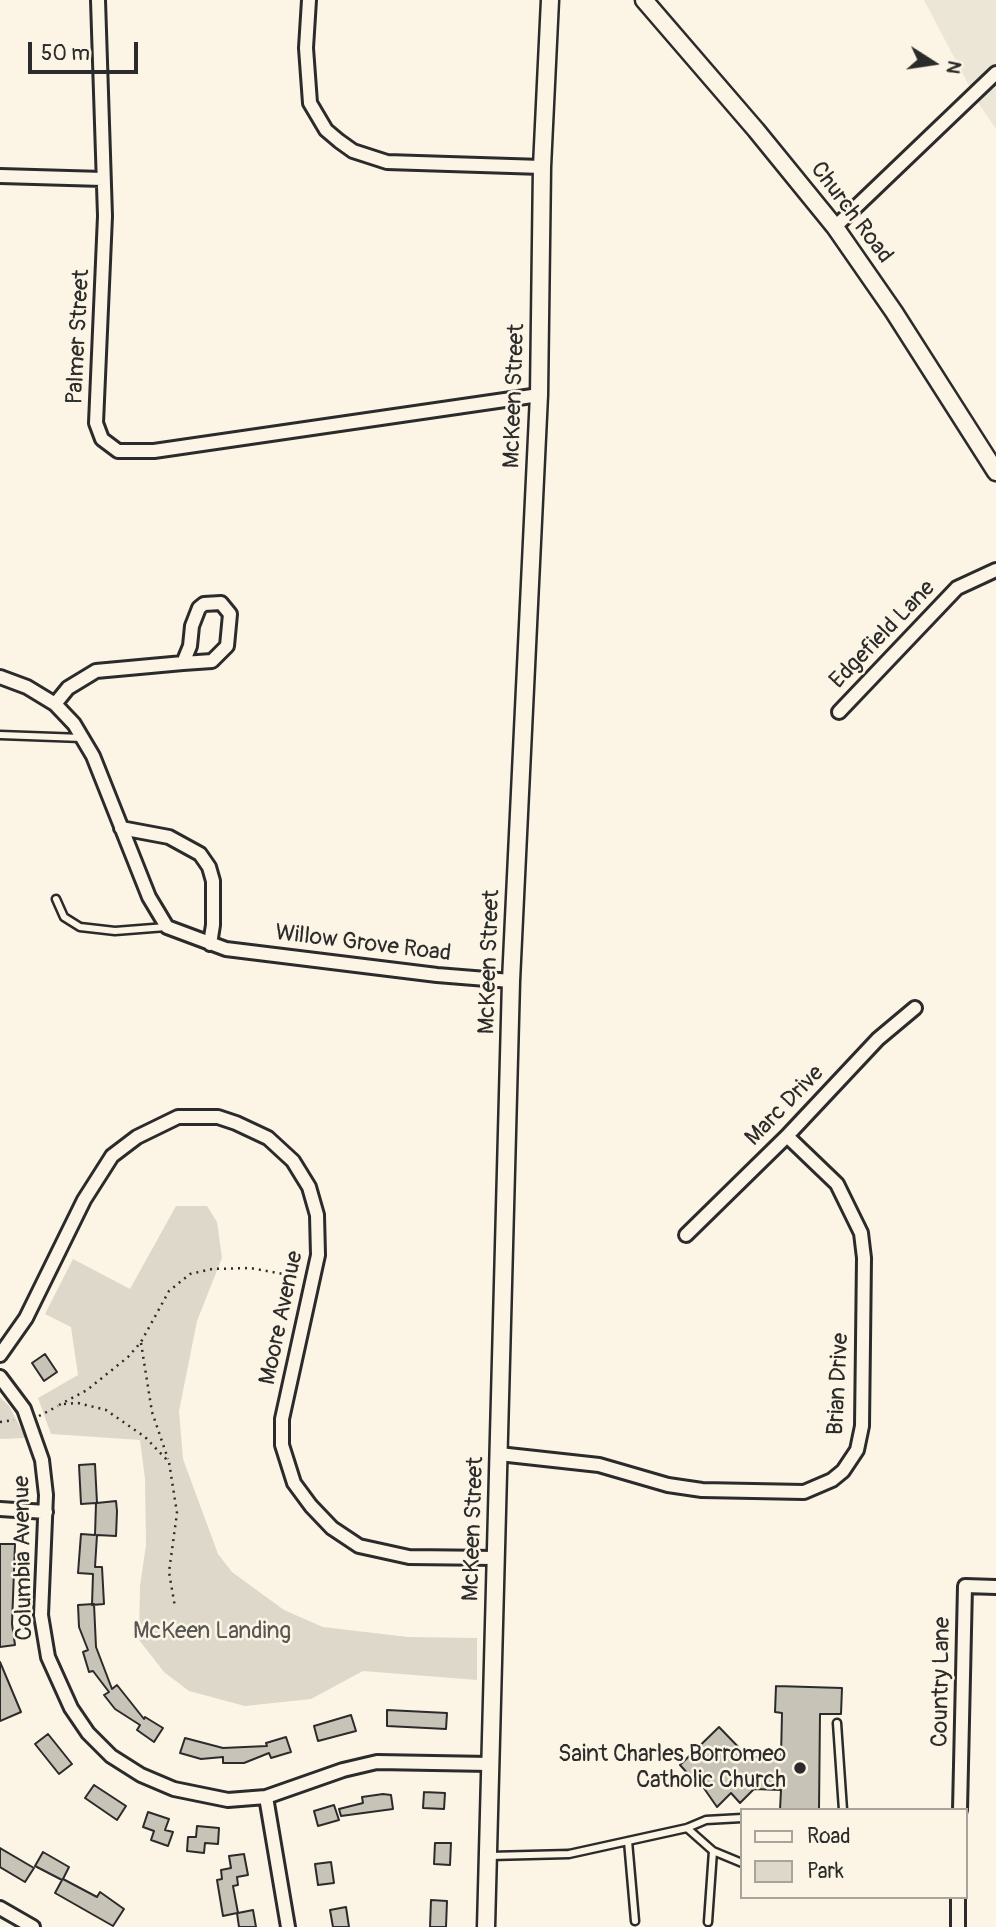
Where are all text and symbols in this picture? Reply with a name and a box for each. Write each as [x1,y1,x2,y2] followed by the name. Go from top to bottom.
[32,28,142,72] scale bar
[898,28,968,98] north arrow
[41,40,90,67] text: 50 m
[940,59,967,76] text: N
[804,157,898,269] street label: Church Road
[62,269,96,405] street label: Palmer Street
[499,323,531,469] street label: McKeen Street
[825,575,941,695] street label: Edgefield Lane
[474,889,506,1035] street label: McKeen Street
[273,920,453,968] street label: Willow Grove Road
[740,1060,830,1152] street label: Marc Drive
[254,1249,310,1387] street label: Moore Avenue
[823,1332,855,1436] street label: Brian Drive
[458,1456,490,1602] street label: McKeen Street
[9,1475,39,1641] street label: Columbia Avenue
[927,1617,957,1747] street label: Country Lane
[133,1618,291,1646] park label: McKeen Landing
[558,1741,786,1795] place label: Saint Charles Borromeo Catholic Church
[792,1760,808,1776] marker: Saint Charles Borromeo Catholic Church
[740,1808,968,1899] legend
[807,1823,851,1850] text: Road
[807,1858,844,1885] text: Park

